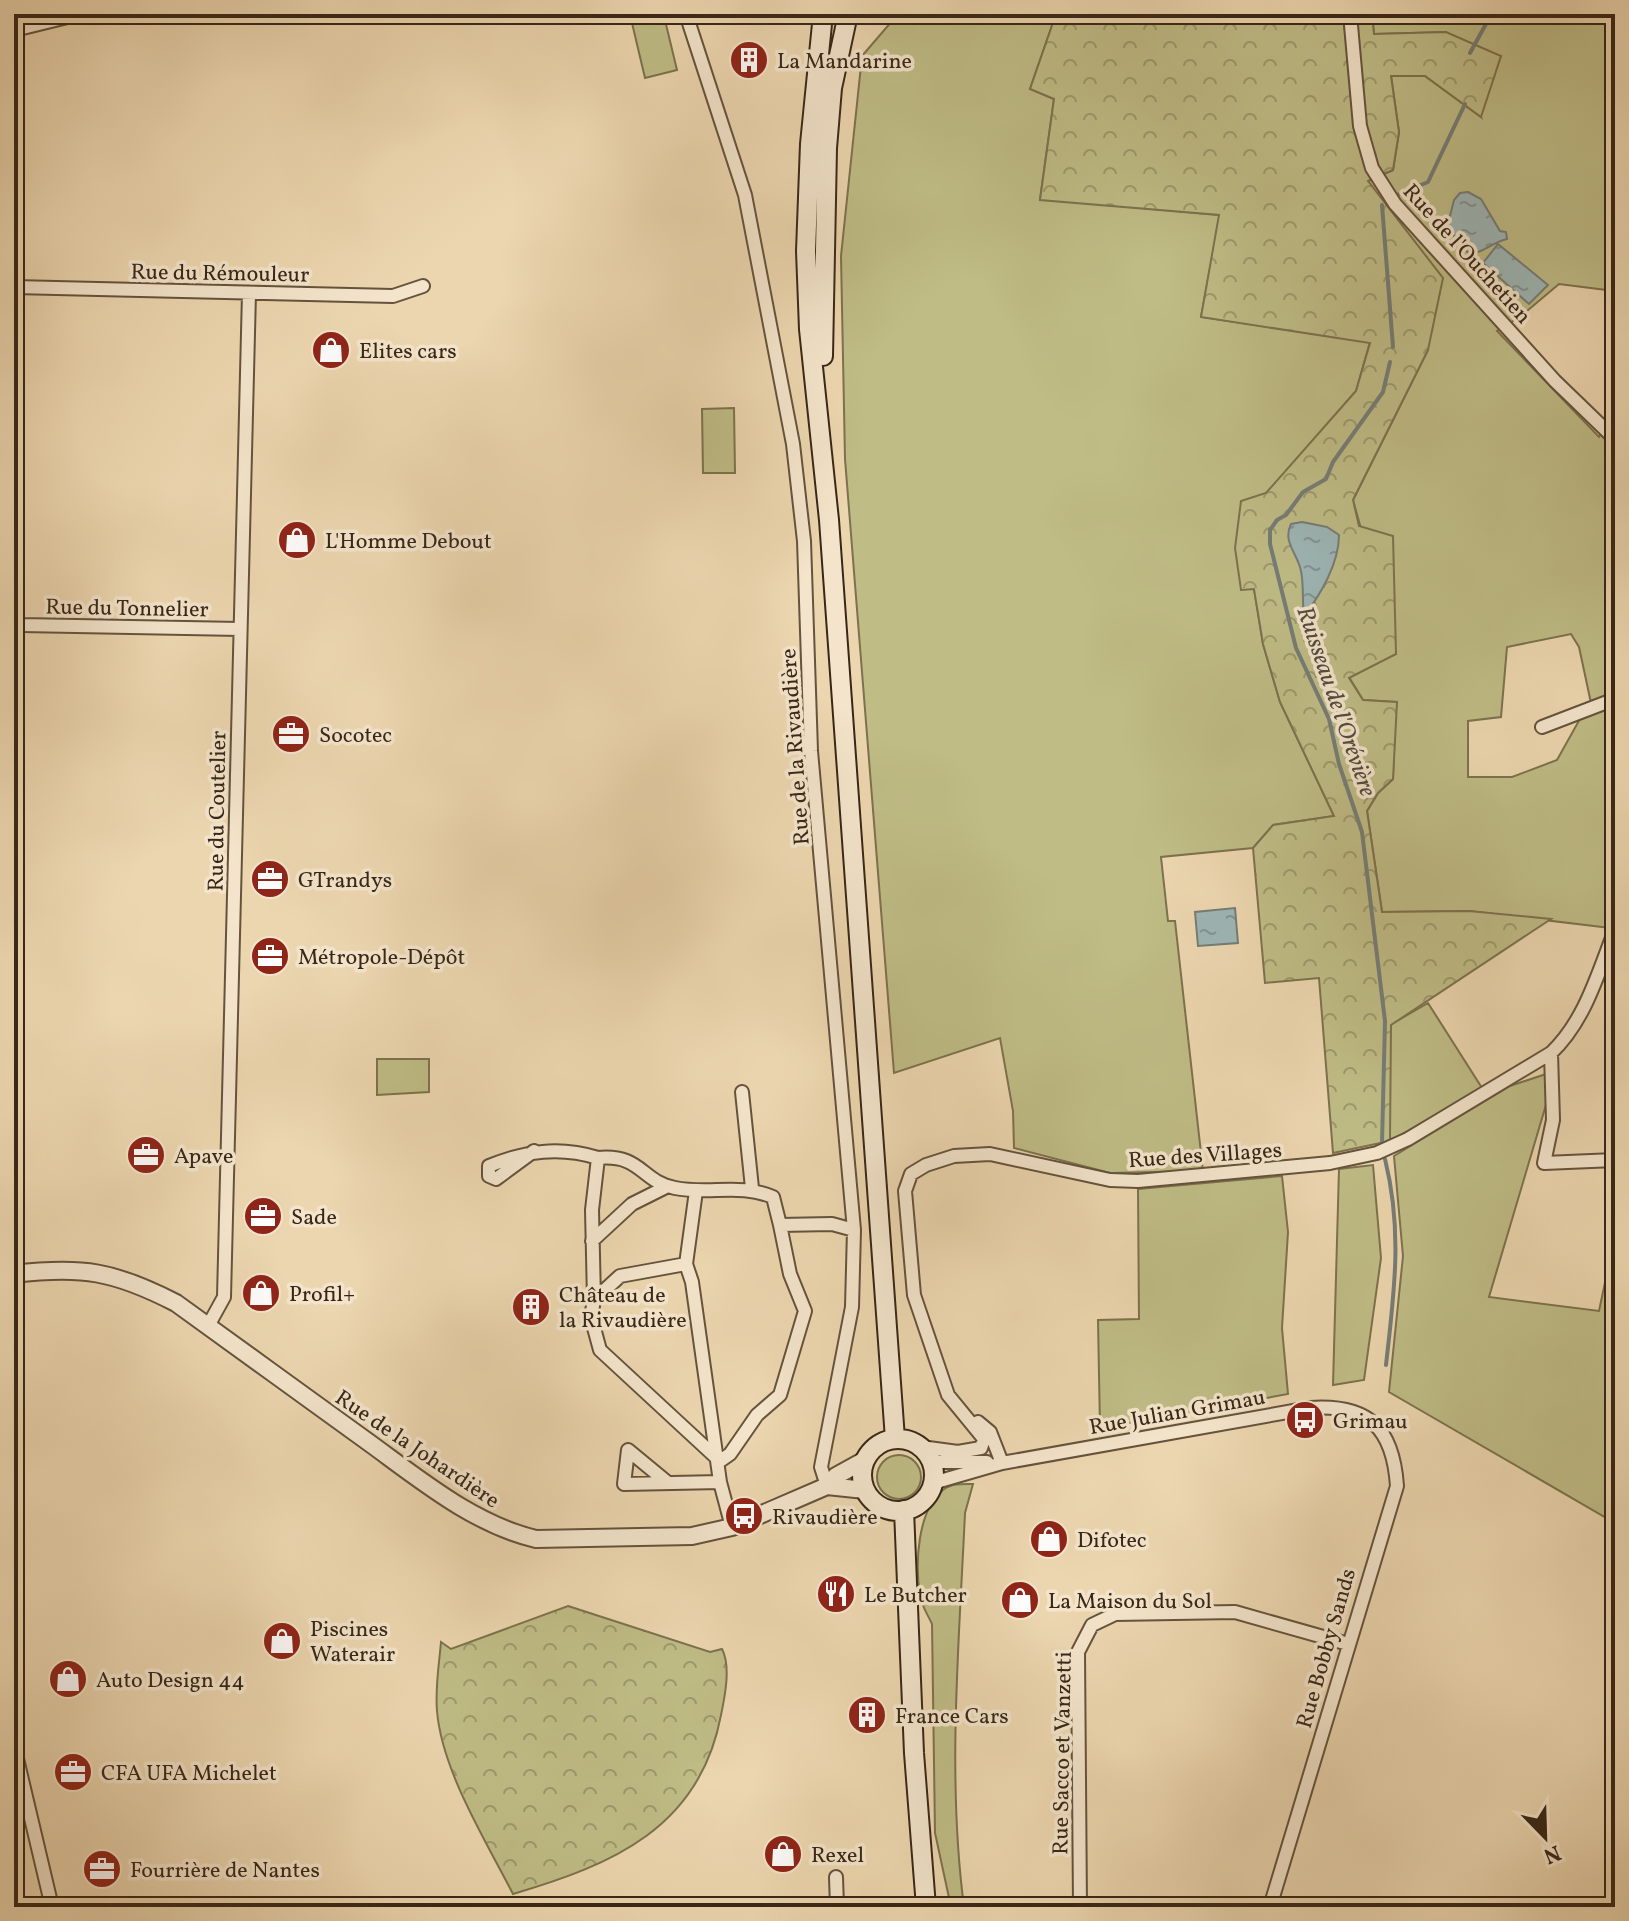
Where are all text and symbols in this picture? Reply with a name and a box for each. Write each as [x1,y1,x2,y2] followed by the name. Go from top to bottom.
[728,39,770,81] building icon: La Mandarine
[777,47,912,78] place label: La Mandarine
[1395,178,1538,332] street label: Rue de l'Ouchetien
[130,257,310,292] street label: Rue du Rémouleur
[310,329,352,371] shop icon: Elites cars
[359,337,457,368] place label: Elites cars
[276,519,318,561] shop icon: L'Homme Debout
[325,527,492,558] place label: L'Homme Debout
[45,593,209,626] street label: Rue du Tonnelier
[1287,602,1384,801] water label: Ruisseau de l'Orévière
[774,647,819,846] street label: Rue de la Rivaudière
[270,713,312,755] office icon: Socotec
[319,721,392,752] place label: Socotec
[202,730,235,892] street label: Rue du Coutelier
[249,858,291,900] office icon: GTrandys
[298,866,392,897] place label: GTrandys
[249,935,291,977] office icon: Métropole-Dépôt
[298,943,466,974] place label: Métropole-Dépôt
[125,1134,167,1176] office icon: Apave
[1127,1136,1283,1177] street label: Rue des Villages
[174,1142,233,1173] place label: Apave
[242,1195,284,1237] office icon: Sade
[291,1203,337,1234] place label: Sade
[240,1272,282,1314] shop icon: Profil+
[289,1280,355,1311] place label: Profil+
[559,1281,687,1337] place label: Château de la Rivaudière
[510,1286,552,1328] building icon: Château de la Rivaudière
[328,1383,505,1517] street label: Rue de la Johardière
[1087,1383,1268,1444] street label: Rue Julian Grimau
[1284,1399,1326,1441] bus stop icon: Grimau
[1333,1407,1408,1438] place label: Grimau
[723,1495,765,1537] bus stop icon: Rivaudière
[772,1503,878,1534] place label: Rivaudière
[1028,1518,1070,1560] shop icon: Difotec
[1077,1526,1147,1557] place label: Difotec
[1290,1565,1365,1732] street label: Rue Bobby Sands
[815,1573,857,1615] restaurant icon: Le Butcher
[999,1579,1041,1621] shop icon: La Maison du Sol
[864,1581,967,1612] place label: Le Butcher
[1048,1587,1212,1618] place label: La Maison du Sol
[310,1615,395,1671] place label: Piscines Waterair
[261,1620,303,1662] shop icon: Piscines Waterair
[1046,1651,1081,1855] street label: Rue Sacco et Vanzetti
[47,1658,89,1700] shop icon: Auto Design 44
[96,1666,245,1697] place label: Auto Design 44
[846,1694,888,1736] building icon: France Cars
[895,1702,1009,1733] place label: France Cars
[52,1751,94,1793] office icon: CFA UFA Michelet
[101,1759,277,1790] place label: CFA UFA Michelet
[1505,1797,1585,1877] north arrow
[762,1833,804,1875] shop icon: Rexel
[1538,1836,1565,1871] text: N
[811,1841,864,1872] place label: Rexel
[81,1848,123,1890] office icon: Fourrière de Nantes
[130,1856,320,1887] place label: Fourrière de Nantes

